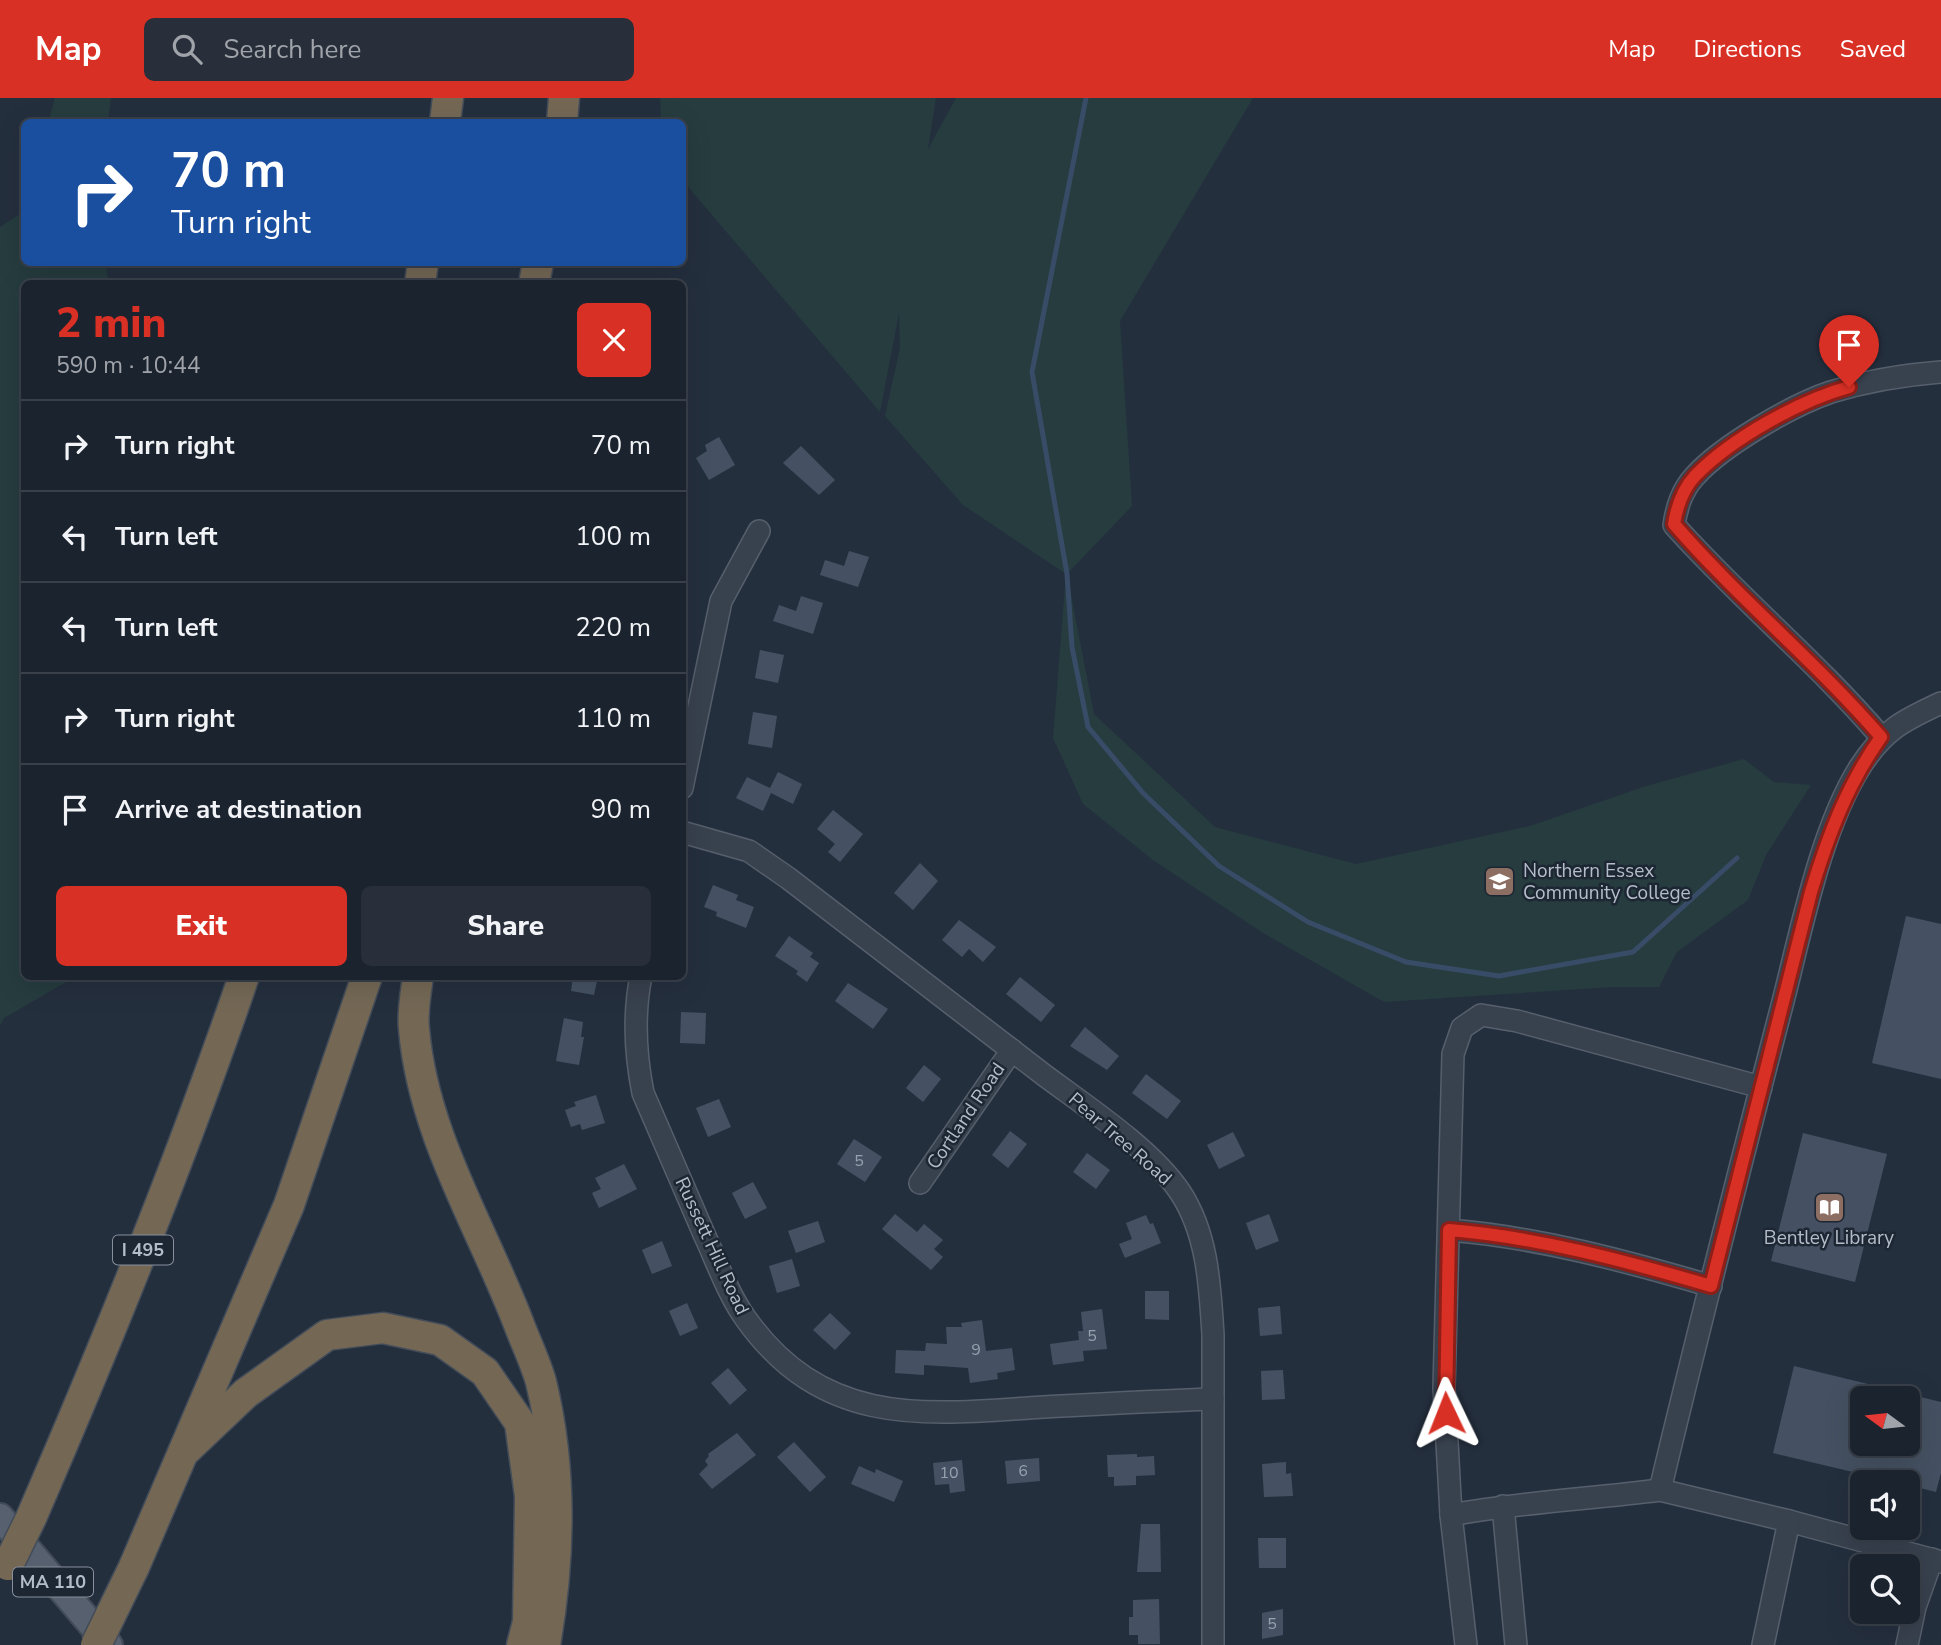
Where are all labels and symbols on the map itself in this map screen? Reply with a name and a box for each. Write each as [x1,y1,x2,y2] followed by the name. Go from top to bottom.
[1819,315,1879,387] pin
[1523,858,1691,906] place label: Northern Essex Community College
[1483,865,1517,899] school or university icon: Northern Essex Community College
[921,1058,1011,1174] street label: Cortland Road
[1063,1087,1177,1191] street label: Pear Tree Road
[854,1150,864,1172] house number: 5
[669,1173,755,1319] street label: Russett Hill Road
[1812,1190,1846,1224] library icon: Bentley Library
[1764,1225,1894,1251] place label: Bentley Library
[113,1236,173,1265] road number: I 495
[1087,1325,1097,1347] house number: 5
[971,1339,981,1361] house number: 9
[1409,1376,1483,1450] position arrow
[1850,1386,1920,1456] north arrow
[1018,1460,1028,1482] house number: 6
[939,1462,959,1484] house number: 10
[13,1568,93,1596] road number: MA 110
[1267,1613,1277,1635] house number: 5

